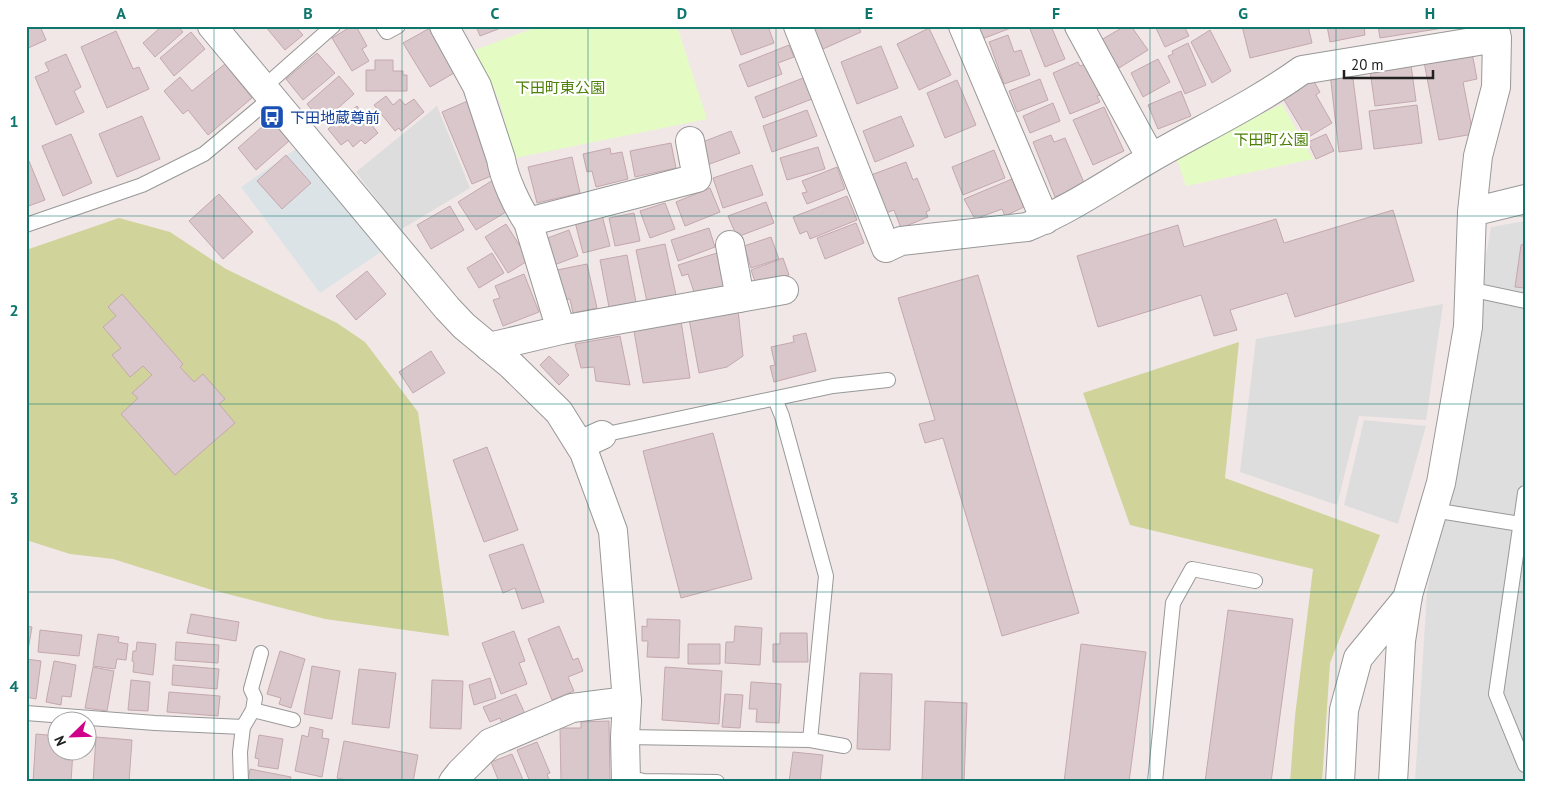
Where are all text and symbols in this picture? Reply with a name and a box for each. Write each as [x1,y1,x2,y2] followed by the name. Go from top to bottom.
[116,3,126,23] text: A
[303,3,313,23] text: B
[491,3,500,23] text: C
[677,3,687,23] text: D
[865,3,873,23] text: E
[1052,3,1060,23] text: F
[1238,3,1248,23] text: G
[1425,3,1435,23] text: H
[1344,48,1432,80] scale bar
[1351,55,1384,74] text: 20 m
[515,78,605,97] park label: 下田町東公園
[259,104,285,130] bus stop icon: 下田地蔵尊前
[290,108,380,127] place label: 下田地蔵尊前
[9,111,19,131] text: 1
[1233,130,1309,149] park label: 下田町公園
[9,300,19,320] text: 2
[9,488,19,508] text: 3
[9,676,19,696] text: 4
[48,710,98,760] north arrow
[50,733,70,749] text: N

